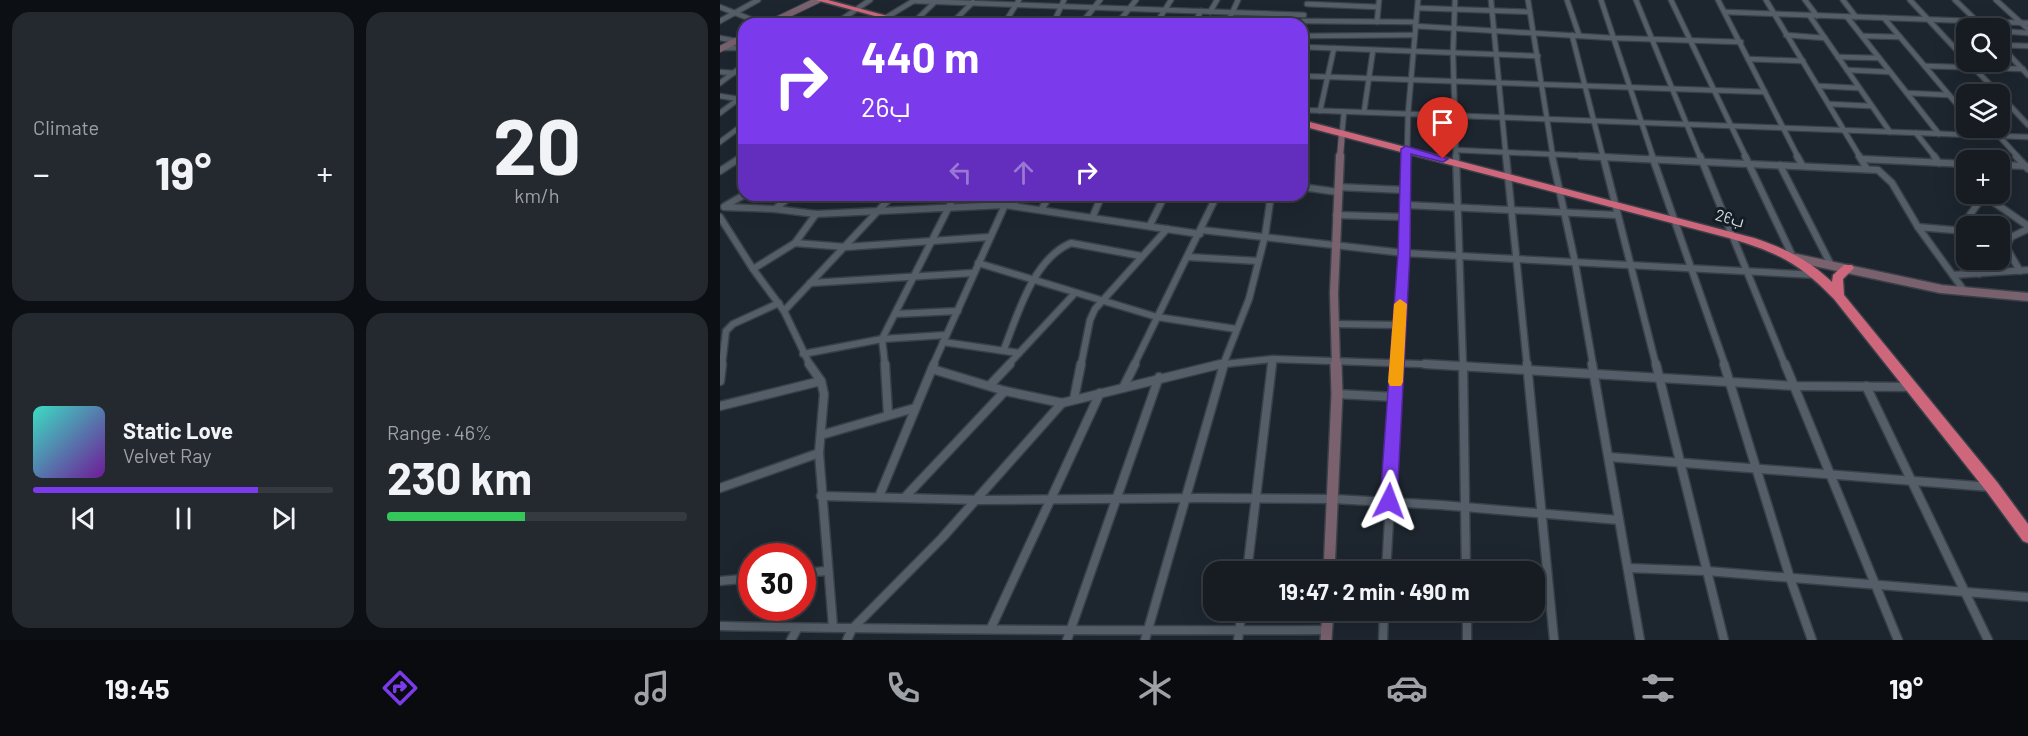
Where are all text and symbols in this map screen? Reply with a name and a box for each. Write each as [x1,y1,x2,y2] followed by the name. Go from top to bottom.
[1956,18,2010,270] map controls
[1956,18,2010,72] button: search
[861,31,979,81] text: 440 m
[762,42,840,120] icon: right
[1956,84,2010,138] button: layers
[861,90,911,122] text: 26ب
[493,97,581,191] text: 20
[1417,97,1468,159] pin
[1426,106,1459,139] icon: arrive
[33,115,99,139] text: Climate
[155,145,211,199] text: 19°
[1956,150,2010,204] button: +
[33,153,50,193] text: −
[317,153,333,193] text: +
[944,156,977,189] icon: left
[1007,156,1040,189] icon: ahead
[1070,156,1103,189] icon: right
[514,183,560,207] text: km/h
[1713,204,1747,232] street label: 26ب
[1956,216,2010,270] button: −
[123,417,233,443] text: Static Love
[387,420,492,444] text: Range · 46%
[123,443,212,467] text: Velvet Ray
[387,450,532,504] text: 230 km
[1357,469,1421,533] position arrow
[67,502,100,535] icon: previous
[167,502,200,535] icon: pause
[267,502,300,535] icon: next
[738,543,816,621] speed limit sign: 30
[1278,578,1470,604] text: 19:47 · 2 min · 490 m
[379,667,421,709] icon: directions
[631,667,673,709] icon: music
[882,667,924,709] icon: phone
[1134,667,1176,709] icon: climate
[1386,667,1428,709] icon: car
[1637,667,1679,709] icon: filters
[105,672,169,704] text: 19:45
[1889,672,1923,704] text: 19°

